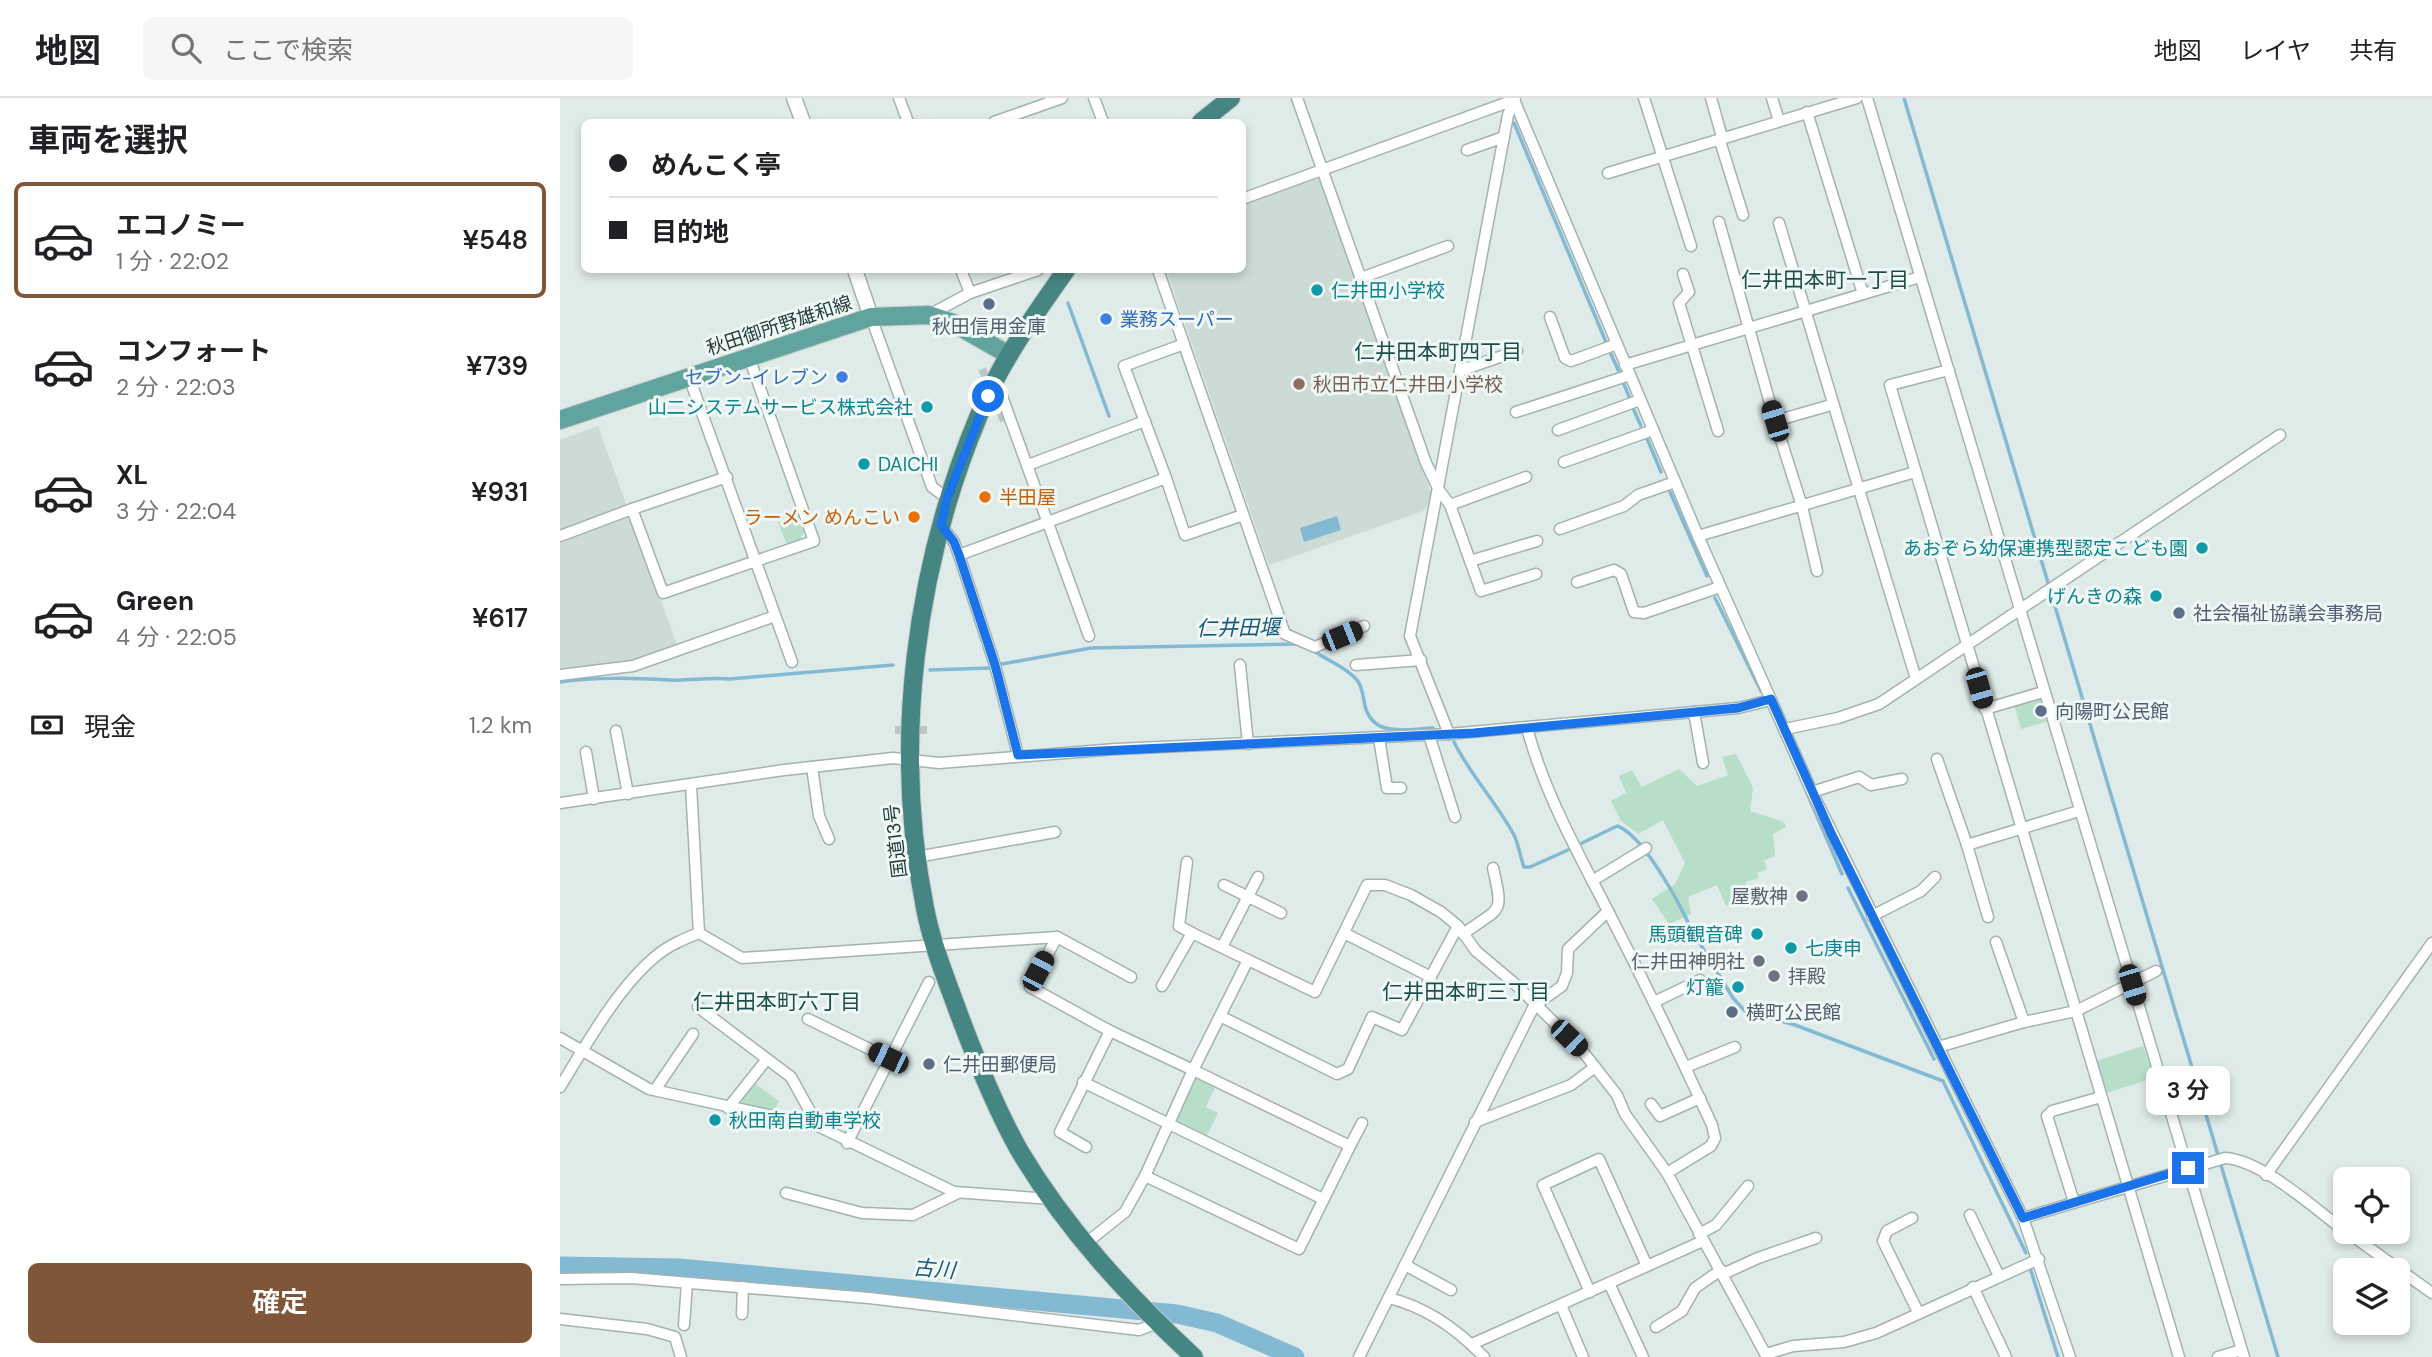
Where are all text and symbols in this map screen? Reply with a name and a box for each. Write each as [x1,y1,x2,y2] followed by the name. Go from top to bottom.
[143,17,633,80] search box
[35,29,101,72] text: 地図
[167,29,205,67] icon: search
[223,33,353,67] text: ここで検索
[2154,35,2202,66] text: 地図
[2240,35,2311,66] text: レイヤ
[2349,35,2397,66] text: 共有
[28,119,188,161] text: 車両を選択
[651,148,781,182] text: めんこく亭
[116,208,246,242] text: エコノミー
[32,209,95,272] icon: car
[651,215,729,249] text: 目的地
[463,223,528,257] text: ¥548
[116,246,229,276] text: 1 分 · 22:02
[1741,266,1909,294] district label: 仁井田本町一丁目
[1331,278,1445,303] place label: 仁井田小学校
[1309,282,1325,298] marker: 仁井田小学校
[703,290,855,361] street label: 秋田御所野雄和線
[981,296,997,312] marker: 秋田信用金庫
[1120,307,1234,332] place label: 業務スーパー
[1098,311,1114,327] marker: 業務スーパー
[932,314,1046,339] place label: 秋田信用金庫
[116,334,271,368] text: コンフォート
[32,335,95,398] icon: car
[1354,338,1522,366] district label: 仁井田本町四丁目
[466,349,528,383] text: ¥739
[685,365,828,390] place label: セブン-イレブン
[834,369,850,385] marker: セブン-イレブン
[116,372,236,402] text: 2 分 · 22:03
[1313,372,1503,397] place label: 秋田市立仁井田小学校
[1291,376,1307,392] marker: 秋田市立仁井田小学校
[972,380,1004,412] route start
[648,395,913,420] place label: 山二システムサービス株式会社
[1759,398,1792,444] car
[919,399,935,415] marker: 山二システムサービス株式会社
[878,452,938,477] place label: DAICHI
[856,456,872,472] marker: DAICHI
[116,458,148,492] text: XL
[32,461,95,524] icon: car
[471,475,528,509] text: ¥931
[999,485,1056,510] place label: 半田屋
[977,489,993,505] marker: 半田屋
[116,496,236,526] text: 3 分 · 22:04
[744,505,900,530] place label: ラーメン めんこい
[906,509,922,525] marker: ラーメン めんこい
[1903,536,2188,561] place label: あおぞら幼保連携型認定こども園
[2194,540,2210,556] marker: あおぞら幼保連携型認定こども園
[116,584,194,618] text: Green
[2047,584,2142,609] place label: げんきの森
[32,587,95,650] icon: car
[2148,588,2164,604] marker: げんきの森
[472,601,528,635] text: ¥617
[2193,601,2383,626] place label: 社会福祉協議会事務局
[2171,605,2187,621] marker: 社会福祉協議会事務局
[1196,613,1284,643] water label: 仁井田堰
[1319,618,1366,654] car
[116,622,237,652] text: 4 分 · 22:05
[1964,665,1995,711] car
[2055,699,2169,724] place label: 向陽町公民館
[2033,703,2049,719] marker: 向陽町公民館
[28,706,66,744] icon: cash
[84,710,136,744] text: 現金
[469,710,532,740] text: 1.2 km
[879,803,912,879] street label: 国道13号
[1731,884,1788,909] place label: 屋敷神
[1794,888,1810,904] marker: 屋敷神
[1648,922,1743,947] place label: 馬頭観音碑
[1749,926,1765,942] marker: 馬頭観音碑
[1805,936,1862,961] place label: 七庚申
[1783,940,1799,956] marker: 七庚申
[1019,948,1058,994] car
[1631,949,1745,974] place label: 仁井田神明社
[1751,953,1767,969] marker: 仁井田神明社
[2116,962,2149,1008] car
[1788,964,1826,989] place label: 拝殿
[1766,968,1782,984] marker: 拝殿
[1686,975,1724,1000] place label: 灯籠
[1382,978,1550,1006] district label: 仁井田本町三丁目
[1730,979,1746,995] marker: 灯籠
[693,988,861,1016] district label: 仁井田本町六丁目
[1746,1000,1841,1025] place label: 横町公民館
[1724,1004,1740,1020] marker: 横町公民館
[1547,1016,1592,1060] car
[865,1039,912,1077] car
[943,1052,1057,1077] place label: 仁井田郵便局
[921,1056,937,1072] marker: 仁井田郵便局
[2146,1066,2230,1116] callout: 3 分
[2167,1075,2209,1105] text: 3 分
[729,1108,881,1133] place label: 秋田南自動車学校
[707,1112,723,1128] marker: 秋田南自動車学校
[2172,1152,2204,1184] route end
[2333,1167,2410,1335] map controls
[2333,1167,2410,1244] button: locate
[912,1253,958,1285] water label: 古川
[2333,1258,2410,1335] button: layers
[28,1263,532,1343] button: 確定

